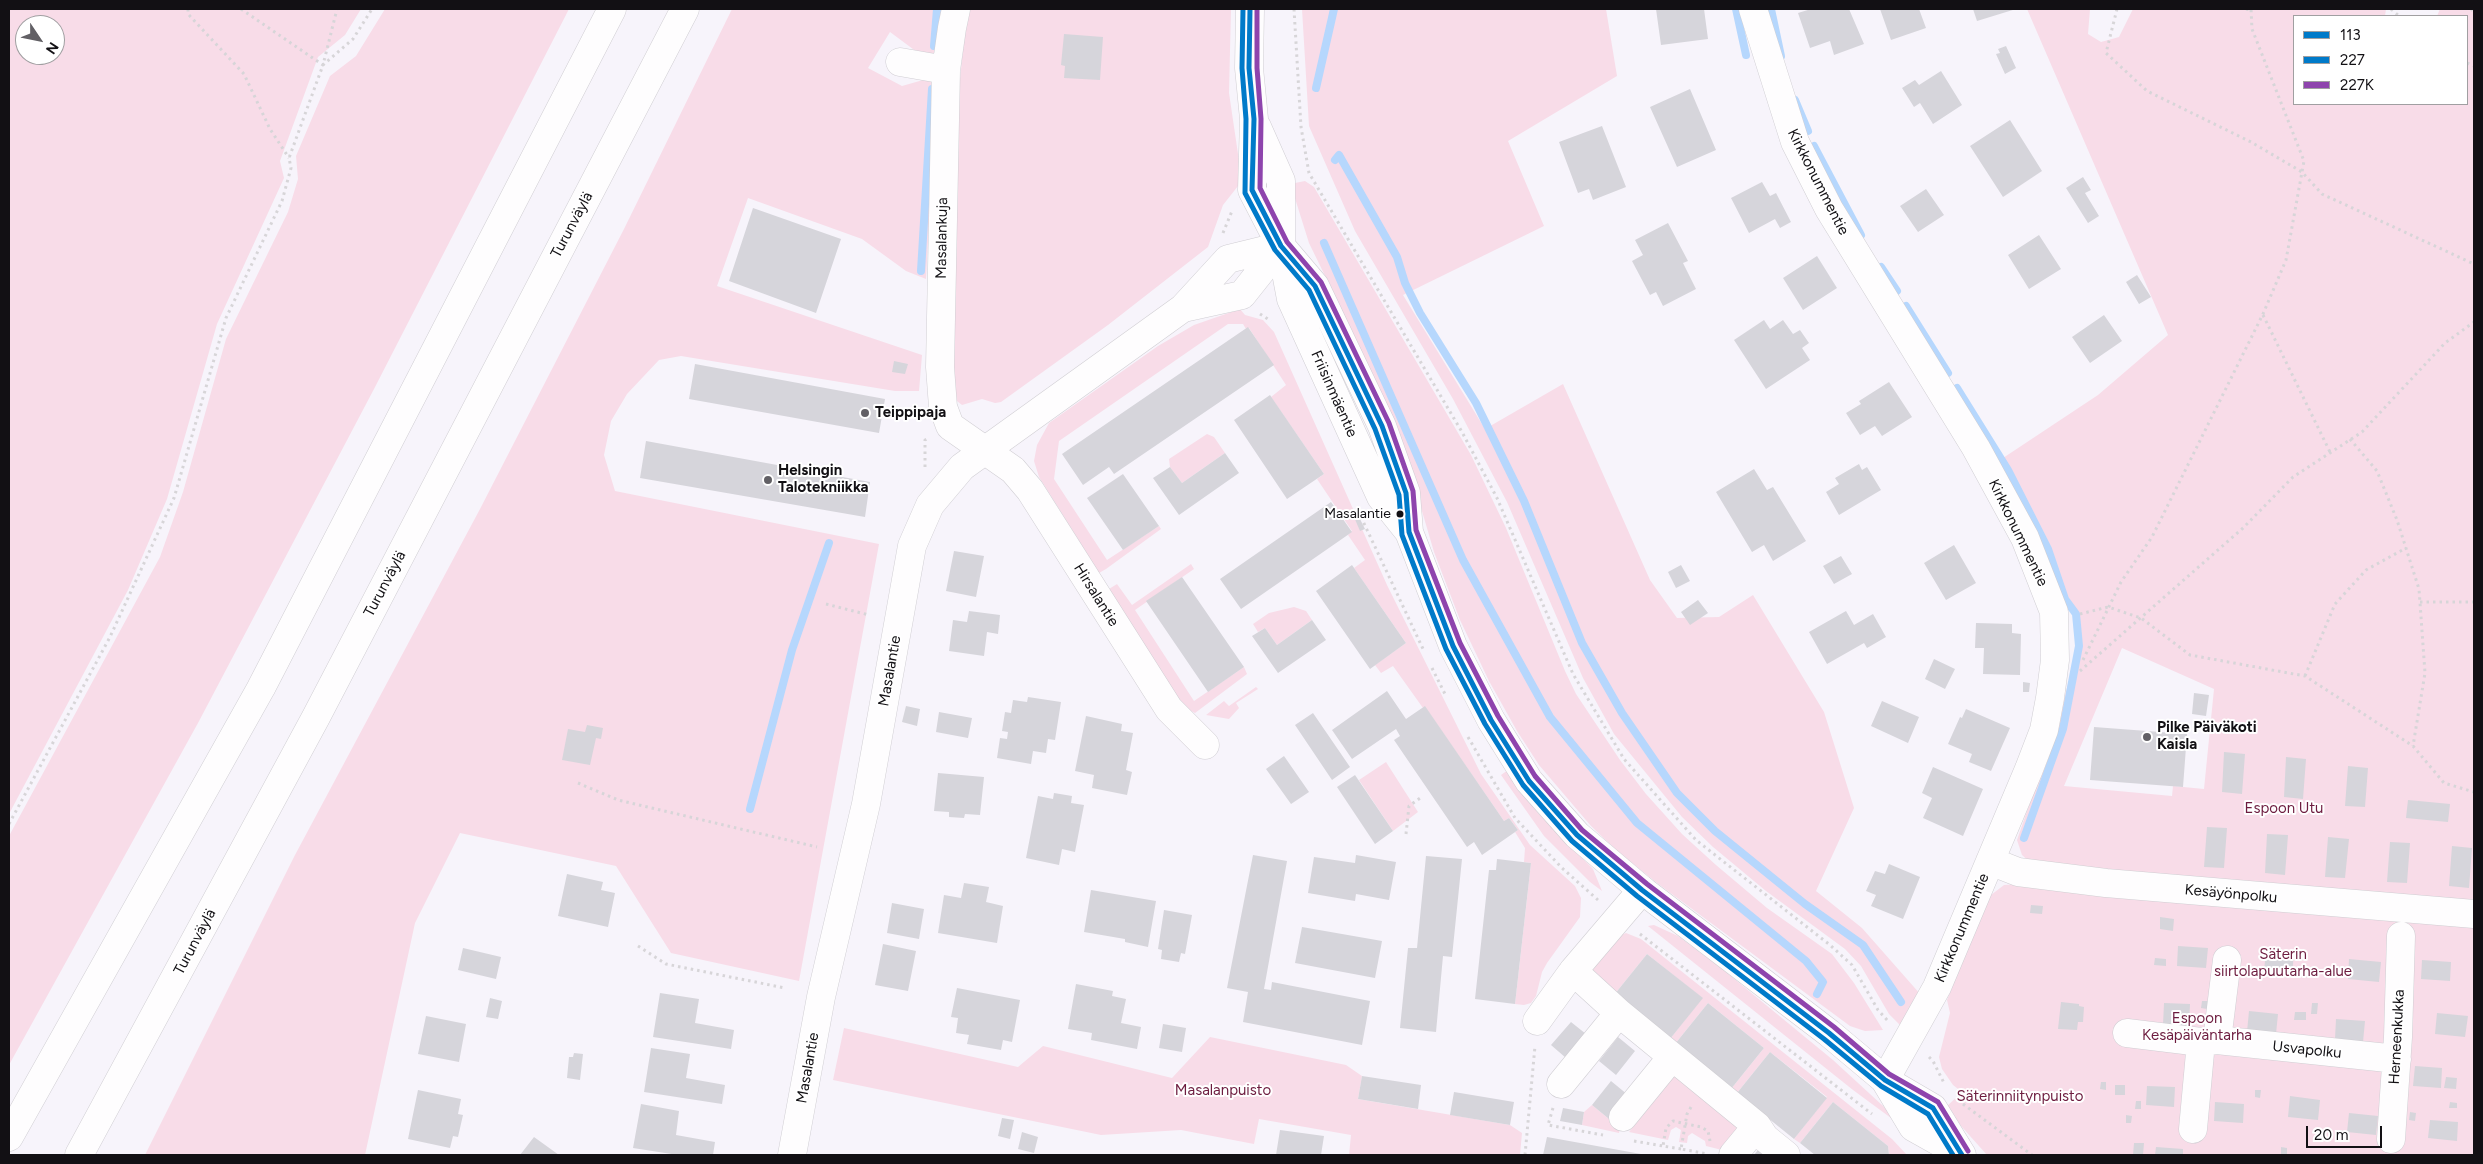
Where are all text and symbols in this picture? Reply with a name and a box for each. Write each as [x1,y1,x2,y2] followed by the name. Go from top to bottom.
[15,15,65,65] north arrow
[2293,15,2468,105] legend
[2340,26,2361,44] text: 113
[42,39,62,57] text: N
[2340,51,2365,69] text: 227
[2340,76,2374,94] text: 227K
[1783,126,1853,238] street label: Kirkkonummentie
[547,189,597,261] street label: Turunväylä
[932,197,952,279] street label: Masalankuja
[1307,348,1361,440] street label: Friisinmäentie
[875,404,946,422] place label: Teippipaja
[859,407,871,419] marker: Teippipaja
[778,462,869,497] place label: Helsingin Talotekniikka
[762,474,774,486] marker: Helsingin Talotekniikka
[1984,476,2052,590] street label: Kirkkonummentie
[1324,506,1391,522] place label: Masalantie
[1395,509,1405,519] marker: Masalantie
[360,548,410,620] street label: Turunväylä
[1070,560,1122,630] street label: Hirsalantie
[875,634,905,708] street label: Masalantie
[2157,719,2257,754] place label: Pilke Päiväkoti Kaisla
[2141,731,2153,743] marker: Pilke Päiväkoti Kaisla
[2245,800,2323,818] park label: Espoon Utu
[1931,871,1993,985] street label: Kirkkonummentie
[2184,881,2278,907] street label: Kesäyönpolku
[170,906,220,978] street label: Turunväylä
[2214,946,2352,981] park label: Säterin siirtolapuutarha-alue
[2386,989,2408,1085] street label: Herneenkukka
[2142,1010,2252,1045] park label: Espoon Kesäpäiväntarha
[793,1031,823,1105] street label: Masalantie
[2272,1037,2342,1063] street label: Usvapolku
[1175,1082,1271,1100] park label: Masalanpuisto
[1957,1088,2083,1106] park label: Säterinniitynpuisto
[2308,1116,2384,1148] scale bar
[2314,1126,2348,1144] text: 20 m

